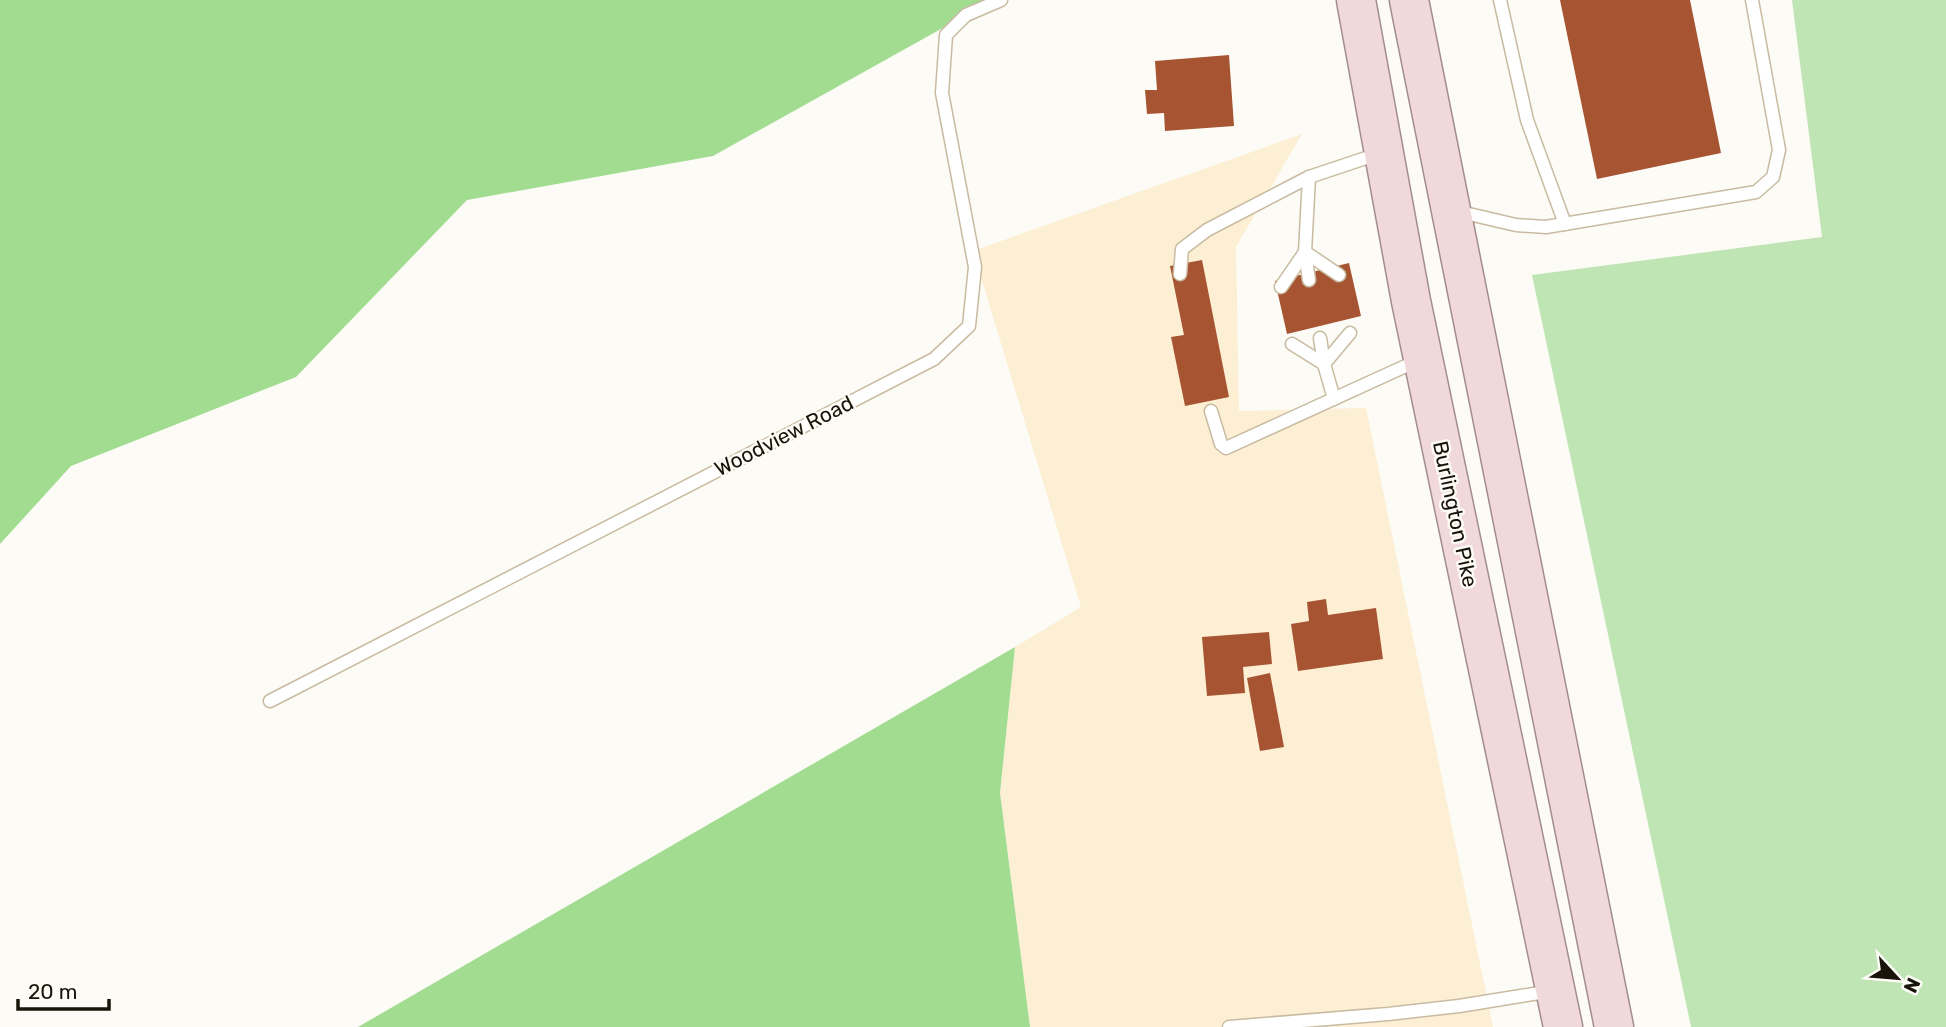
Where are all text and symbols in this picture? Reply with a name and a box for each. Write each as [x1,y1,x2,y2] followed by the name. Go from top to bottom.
[710,390,857,481] street label: Woodview Road
[1428,438,1483,589] street label: Burlington Pike
[1862,943,1932,1013] north arrow
[18,968,108,1012] scale bar
[1898,974,1925,996] text: N
[28,979,77,1004] text: 20 m

